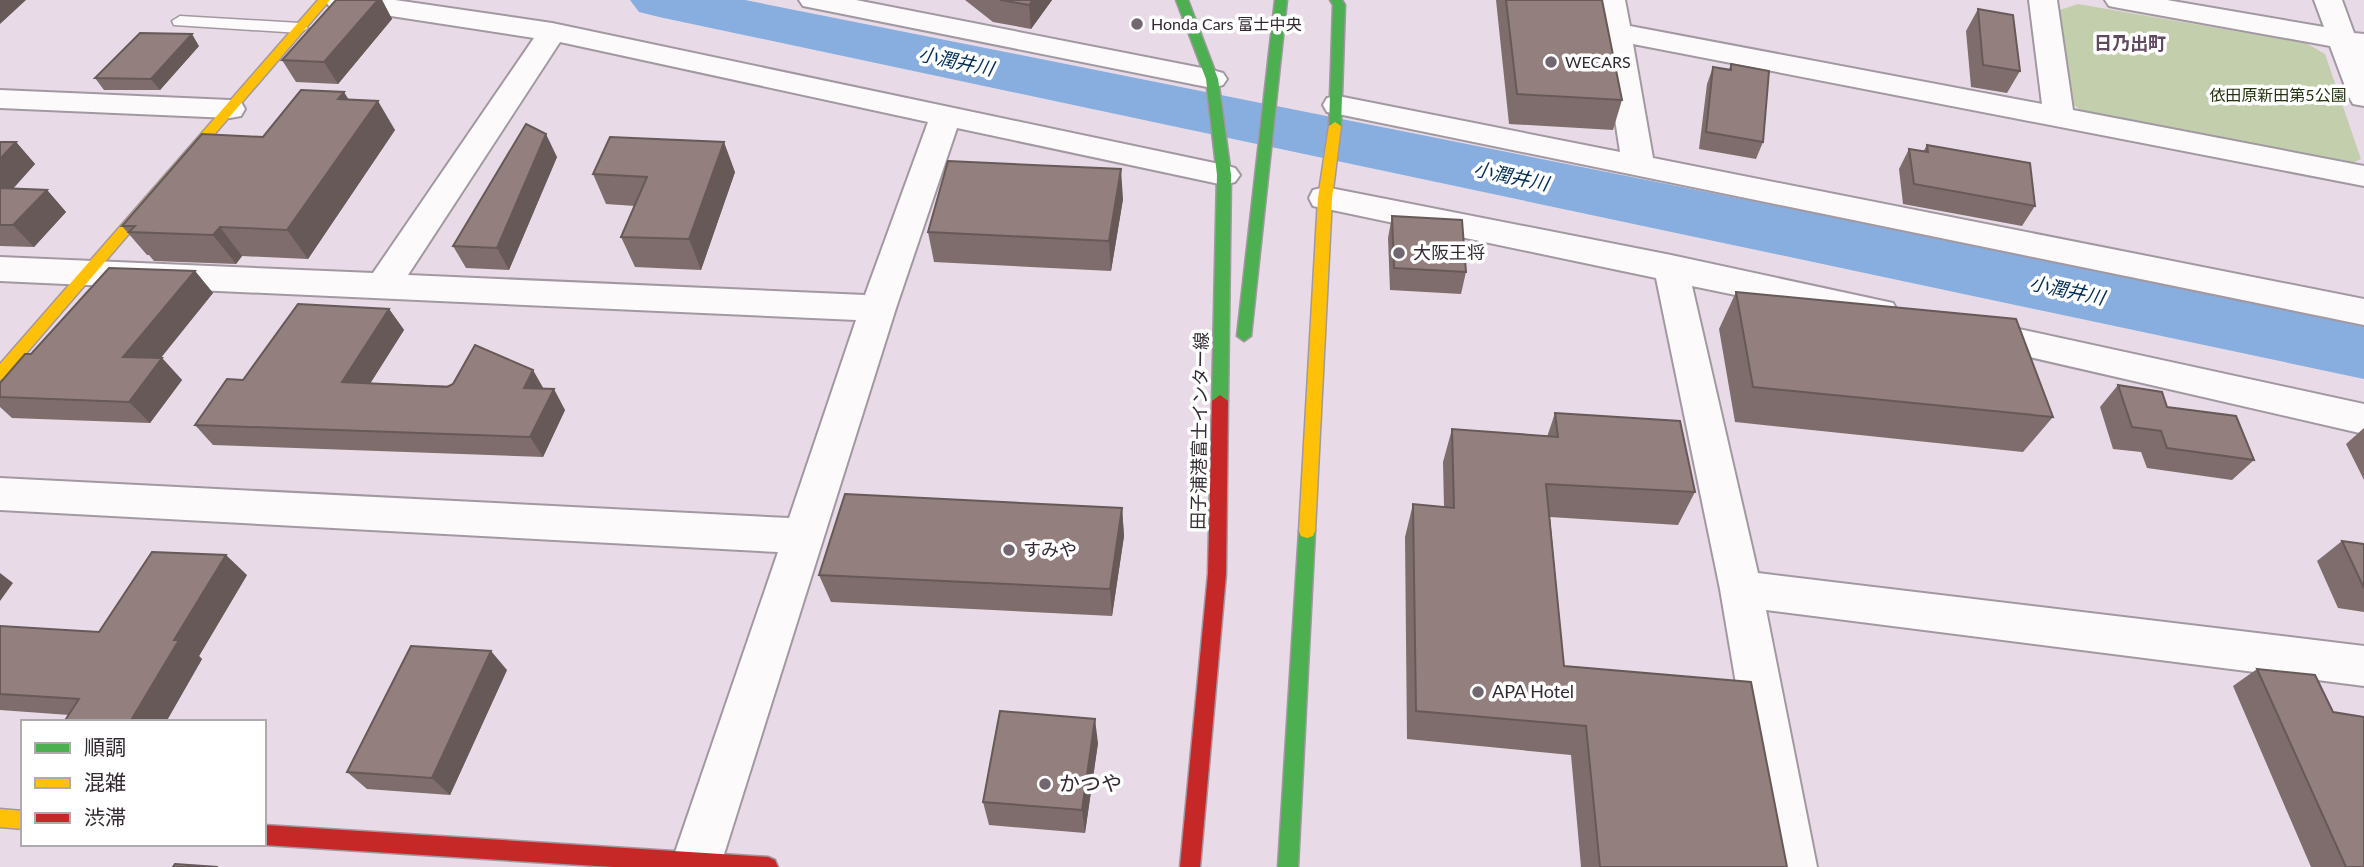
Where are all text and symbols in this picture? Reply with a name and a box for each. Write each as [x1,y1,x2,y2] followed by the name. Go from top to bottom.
[1151,14,1301,33] place label: Honda Cars 富士中央
[1129,16,1145,32] marker: Honda Cars 富士中央
[2094,32,2166,54] district label: 日乃出町
[917,41,998,80] water label: 小潤井川
[1565,52,1631,71] place label: WECARS
[1543,54,1559,70] marker: WECARS
[2209,85,2347,104] park label: 依田原新田第5公園
[1472,156,1553,195] water label: 小潤井川
[1413,241,1485,263] place label: 大阪王将
[1391,245,1407,261] marker: 大阪王将
[2028,270,2109,309] water label: 小潤井川
[1186,332,1212,530] street label: 田子浦港富士インター線
[1023,538,1077,560] place label: すみや
[1001,542,1017,558] marker: すみや
[1492,680,1574,702] place label: APA Hotel
[1470,684,1486,700] marker: APA Hotel
[21,720,266,846] legend
[84,734,126,759] text: 順調
[84,769,126,794] text: 混雑
[1059,770,1122,795] place label: かつや
[1037,776,1053,792] marker: かつや
[84,804,126,829] text: 渋滞

